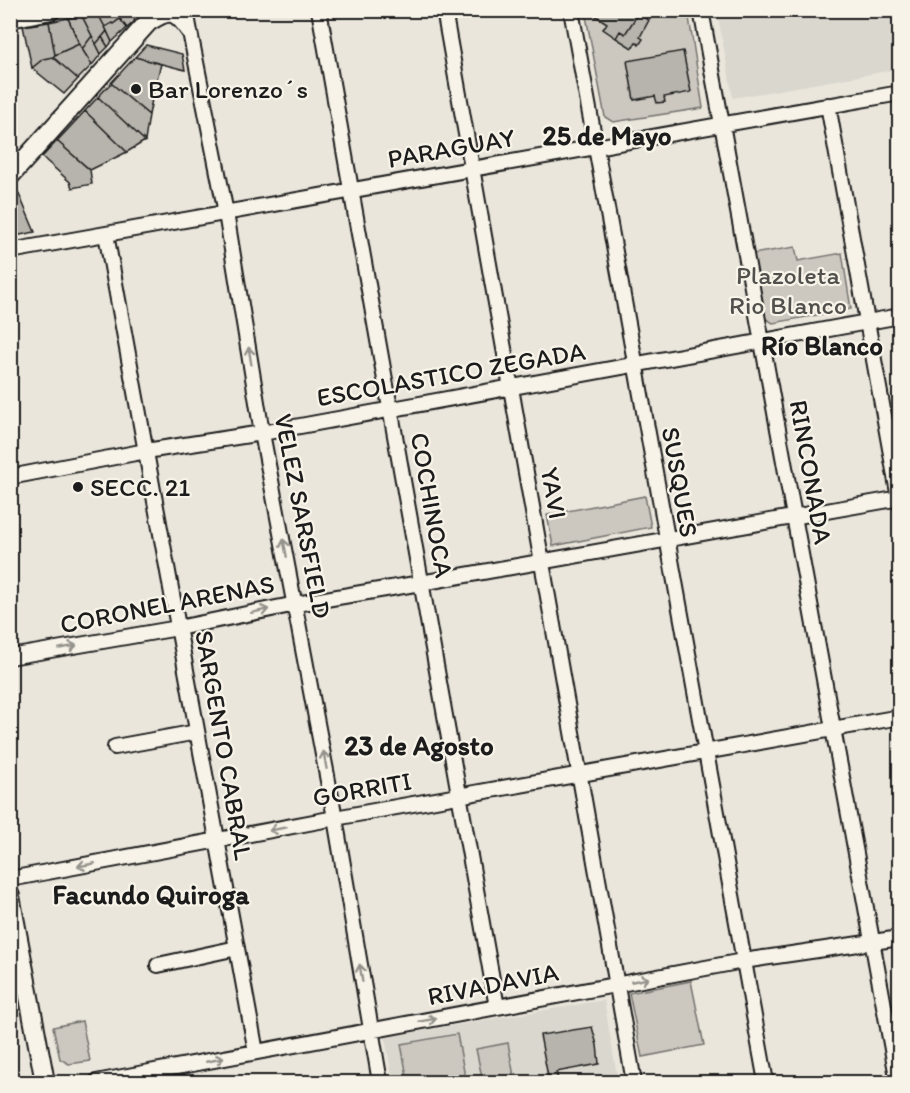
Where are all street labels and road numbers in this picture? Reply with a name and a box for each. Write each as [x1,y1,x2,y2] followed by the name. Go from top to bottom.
[385,121,517,175] street label: PARAGUAY
[314,335,588,413] street label: ESCOLASTICO ZEGADA
[783,397,839,547] street label: RINCONADA
[267,411,339,621] street label: VELEZ SARSFIELD
[655,424,705,540] street label: SUSQUES
[404,430,461,580] street label: COCHINOCA
[534,465,574,521] street label: YAVI
[57,568,277,640] street label: CORONEL ARENAS
[188,628,260,862] street label: SARGENTO CABRAL
[310,765,414,813] street label: GORRITI
[425,956,562,1012] street label: RIVADAVIA

